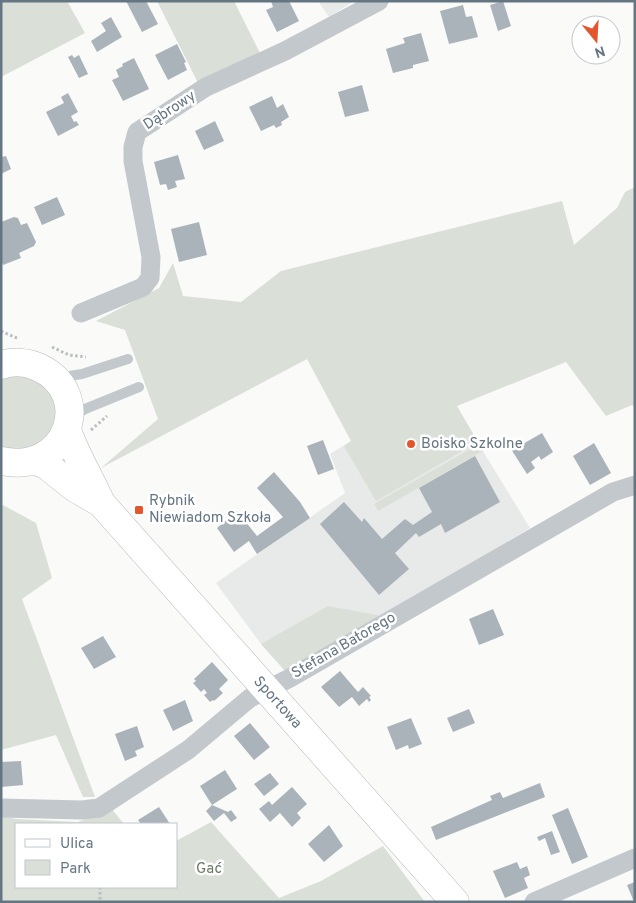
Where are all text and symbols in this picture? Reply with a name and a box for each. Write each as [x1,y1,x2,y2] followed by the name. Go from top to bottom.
[571,15,621,65] north arrow
[592,41,607,61] text: N
[140,87,200,135] street label: Dąbrowy
[421,435,523,454] place label: Boisko Szkolne
[405,438,417,450] marker: Boisko Szkolne
[149,492,271,528] place label: Rybnik Niewiadom Szkoła
[133,504,145,516] marker: Rybnik Niewiadom Szkoła
[289,608,399,684] street label: Stefana Batorego
[248,673,306,733] street label: Sportowa
[15,823,178,888] legend
[60,835,93,854] text: Ulica
[60,860,91,879] text: Park
[196,860,223,879] park label: Gać

